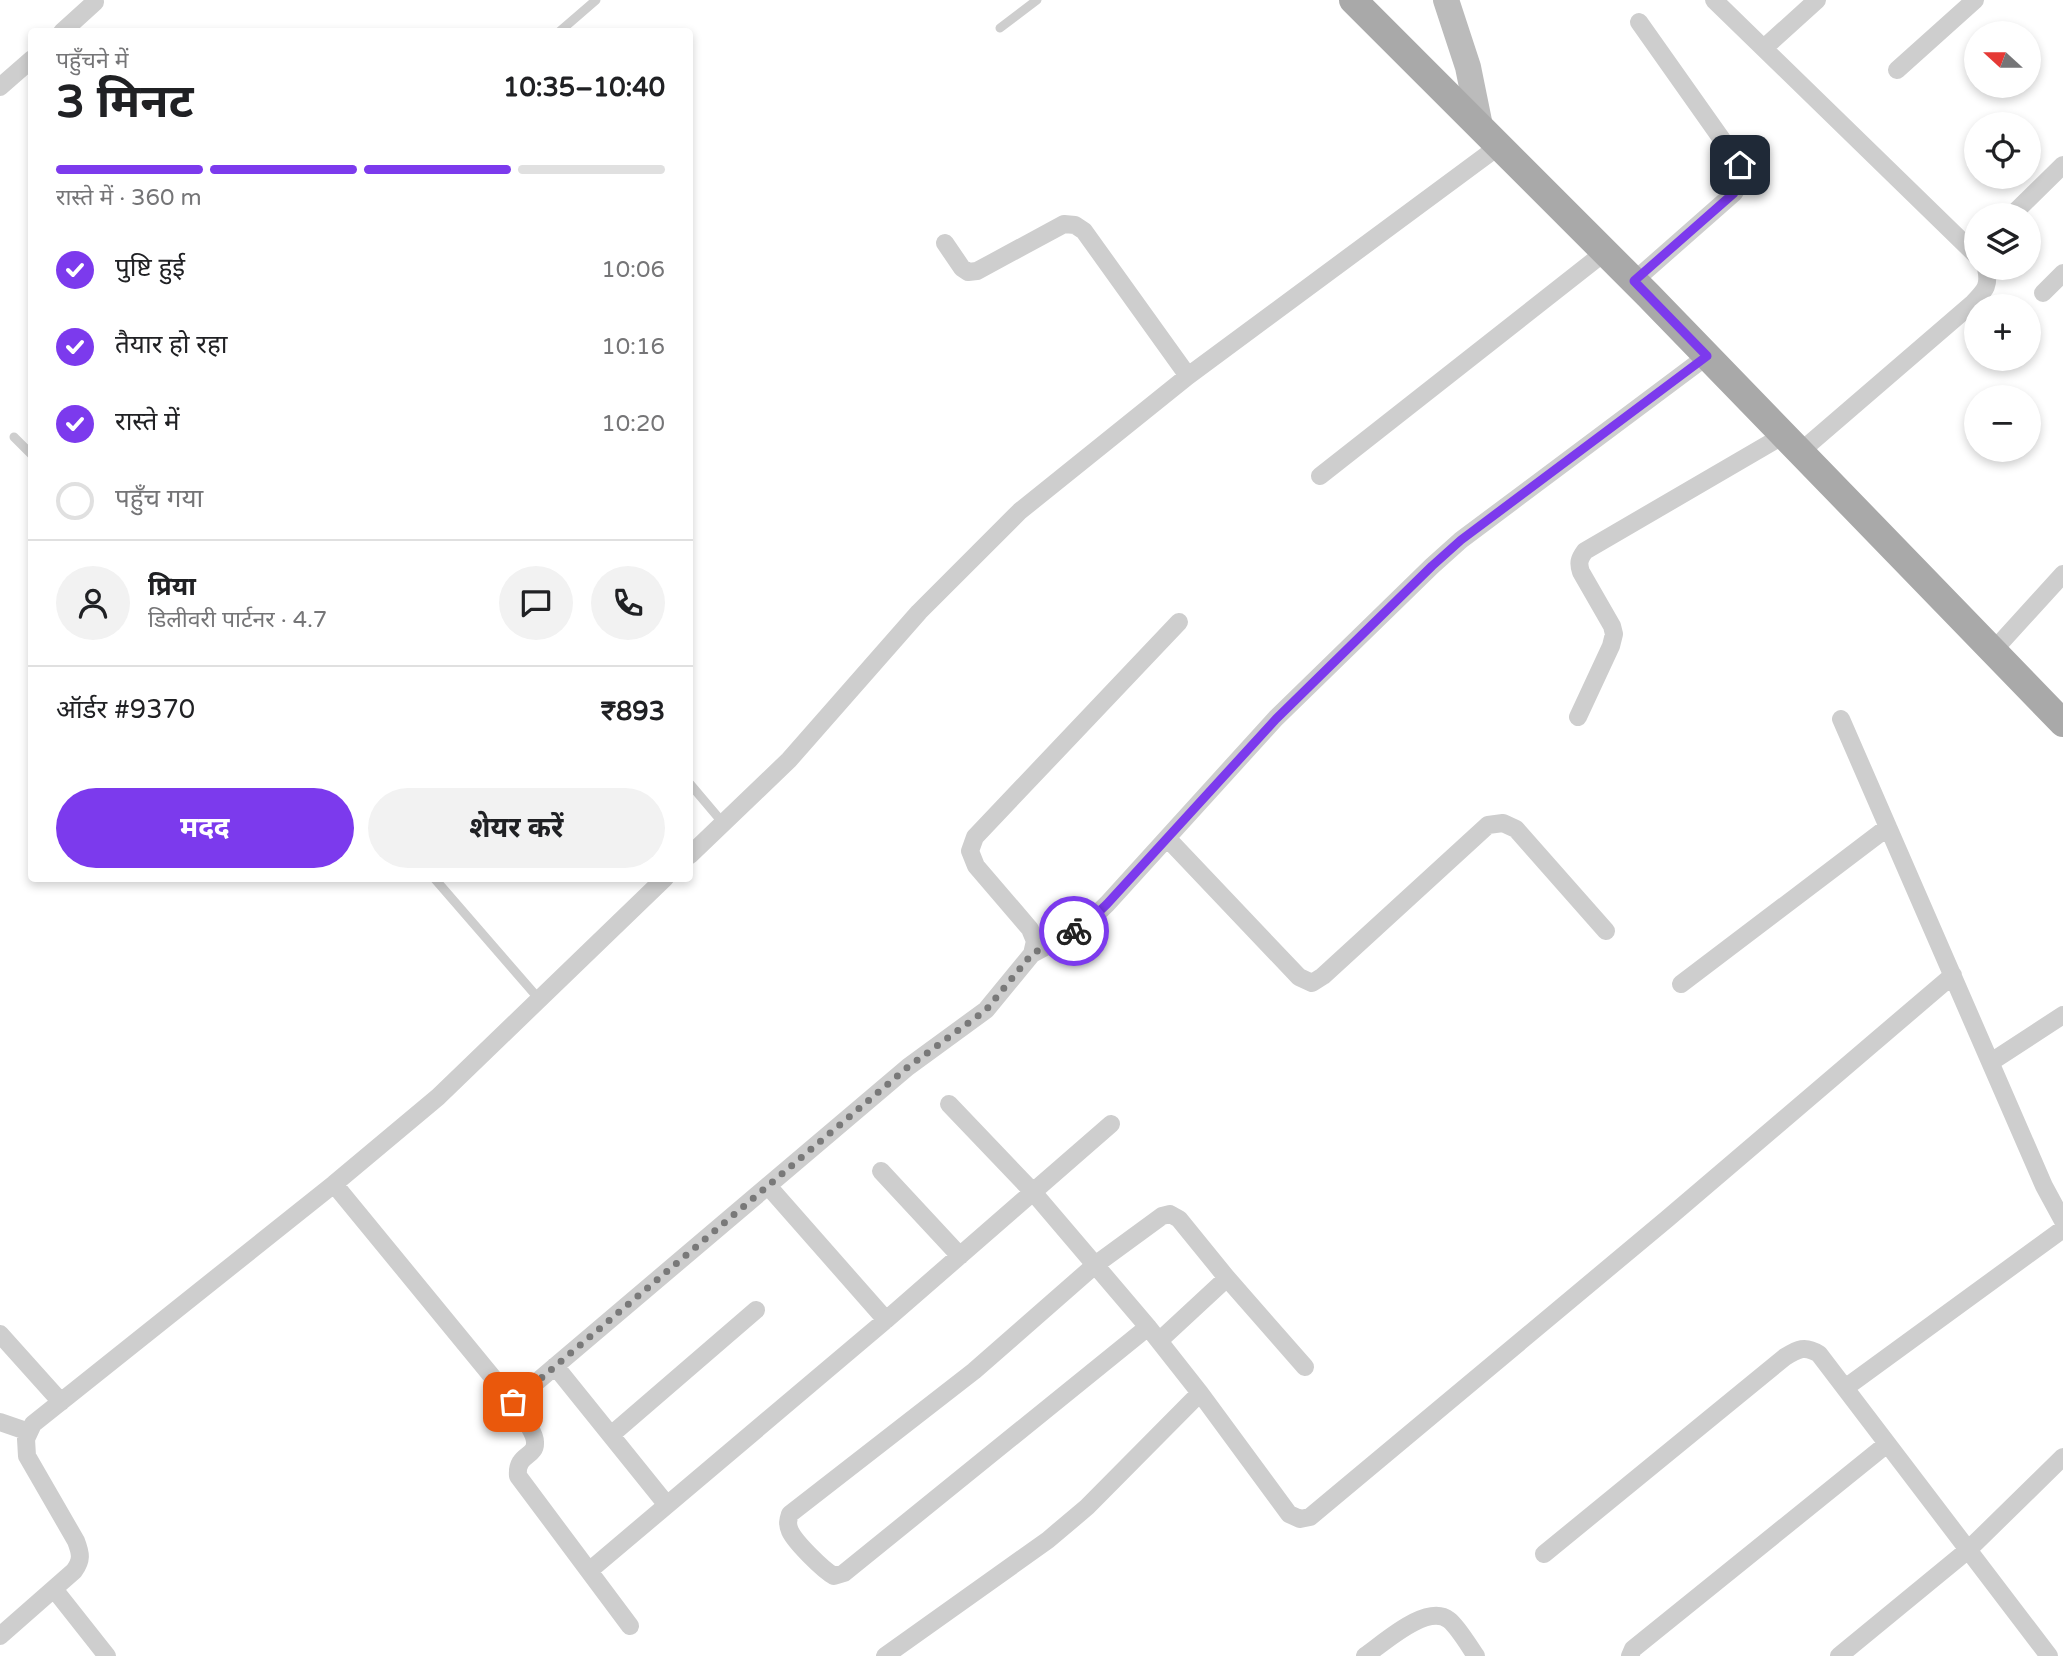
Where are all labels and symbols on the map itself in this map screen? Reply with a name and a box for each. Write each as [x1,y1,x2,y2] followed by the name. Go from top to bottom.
[1964,21,2040,98] north arrow
[1710,135,1770,195] pin
[1039,896,1109,966] courier
[483,1372,543,1432] pin

